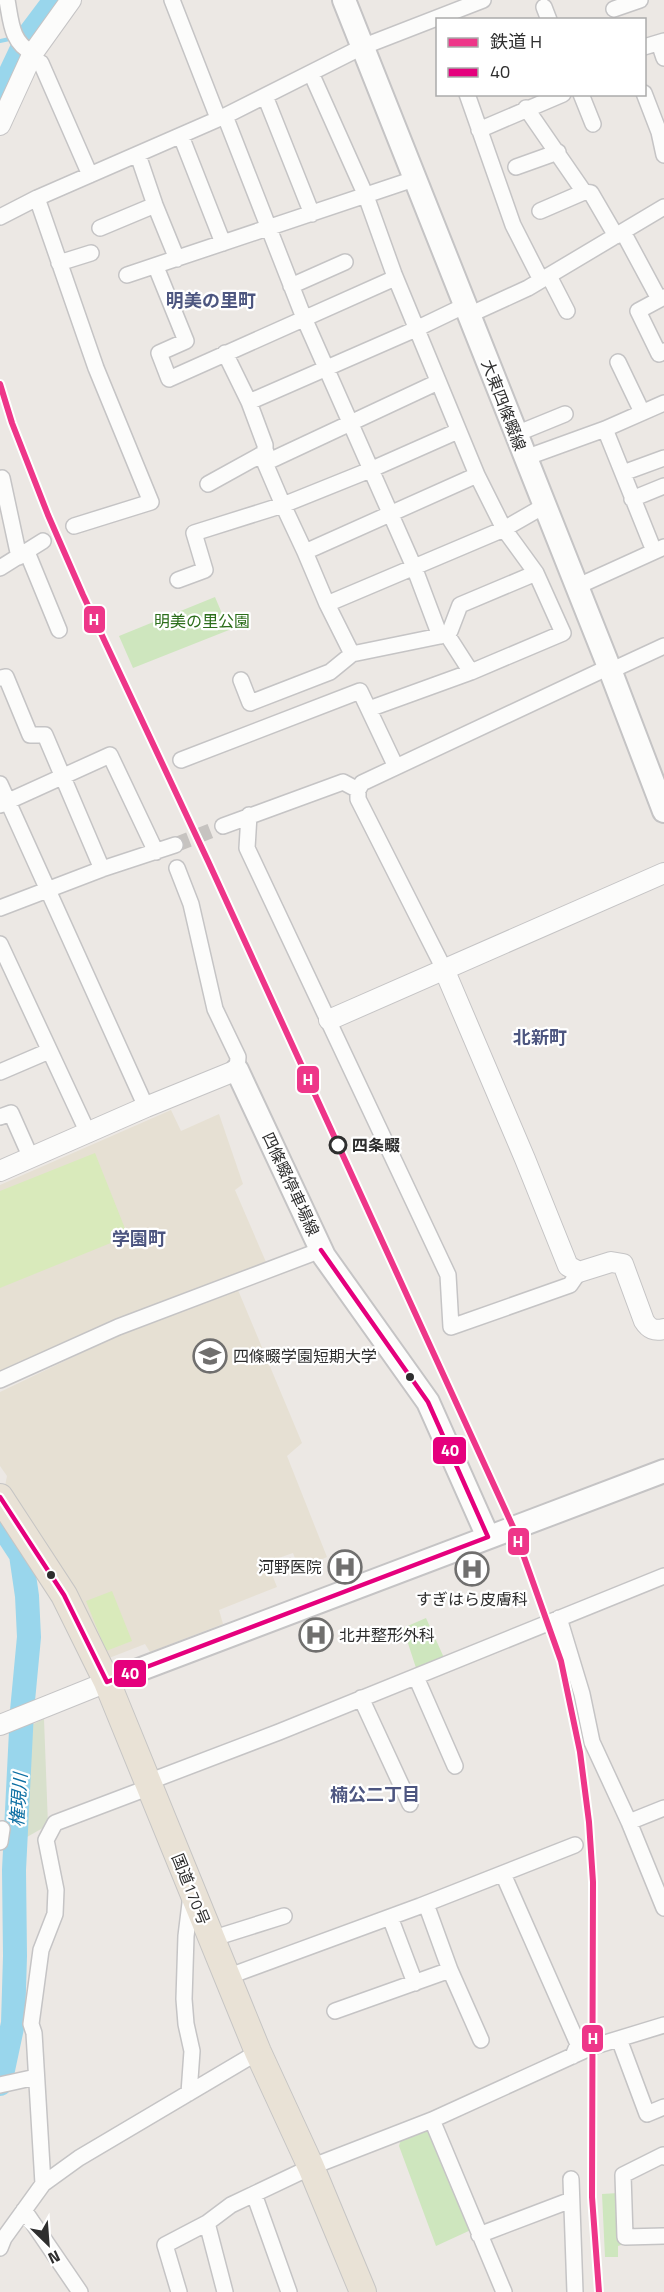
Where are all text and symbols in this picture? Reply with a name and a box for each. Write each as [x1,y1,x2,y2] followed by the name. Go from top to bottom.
[436,18,646,96] legend
[490,28,542,55] text: 鉄道 H
[490,58,510,85] text: 40
[166,287,256,314] district label: 明美の里町
[476,356,532,454] street label: 大東四條畷線
[83,605,106,634] line badge: H
[89,607,99,631] text: H
[154,609,250,633] park label: 明美の里公園
[513,1024,567,1051] district label: 北新町
[296,1065,320,1094] line badge: H
[303,1067,313,1091] text: H
[256,1128,326,1240] street label: 四條畷停車場線
[352,1133,400,1157] place label: 四条畷
[329,1136,347,1154] marker: 四条畷
[112,1225,166,1252] district label: 学園町
[192,1338,228,1374] school or university icon: 四條畷学園短期大学
[233,1344,377,1368] place label: 四條畷学園短期大学
[404,1371,416,1383] unlabelled marker
[432,1436,467,1465] line badge: 40
[441,1438,459,1462] text: 40
[507,1527,530,1556] line badge: H
[513,1529,523,1553] text: H
[327,1549,363,1585] hospital icon: 河野医院
[454,1551,490,1587] hospital icon: すぎはら皮膚科
[258,1555,322,1579] place label: 河野医院
[45,1569,57,1581] unlabelled marker
[416,1587,528,1611] place label: すぎはら皮膚科
[298,1617,334,1653] hospital icon: 北井整形外科
[339,1623,435,1647] place label: 北井整形外科
[113,1659,147,1688] line badge: 40
[121,1661,139,1685] text: 40
[3,1770,34,1828] water label: 権現川
[330,1781,420,1808] district label: 楠公二丁目
[166,1850,216,1928] street label: 国道170号
[581,2024,604,2053] line badge: H
[588,2026,598,2050] text: H
[18,2214,78,2274] north arrow
[44,2244,64,2271] text: N

